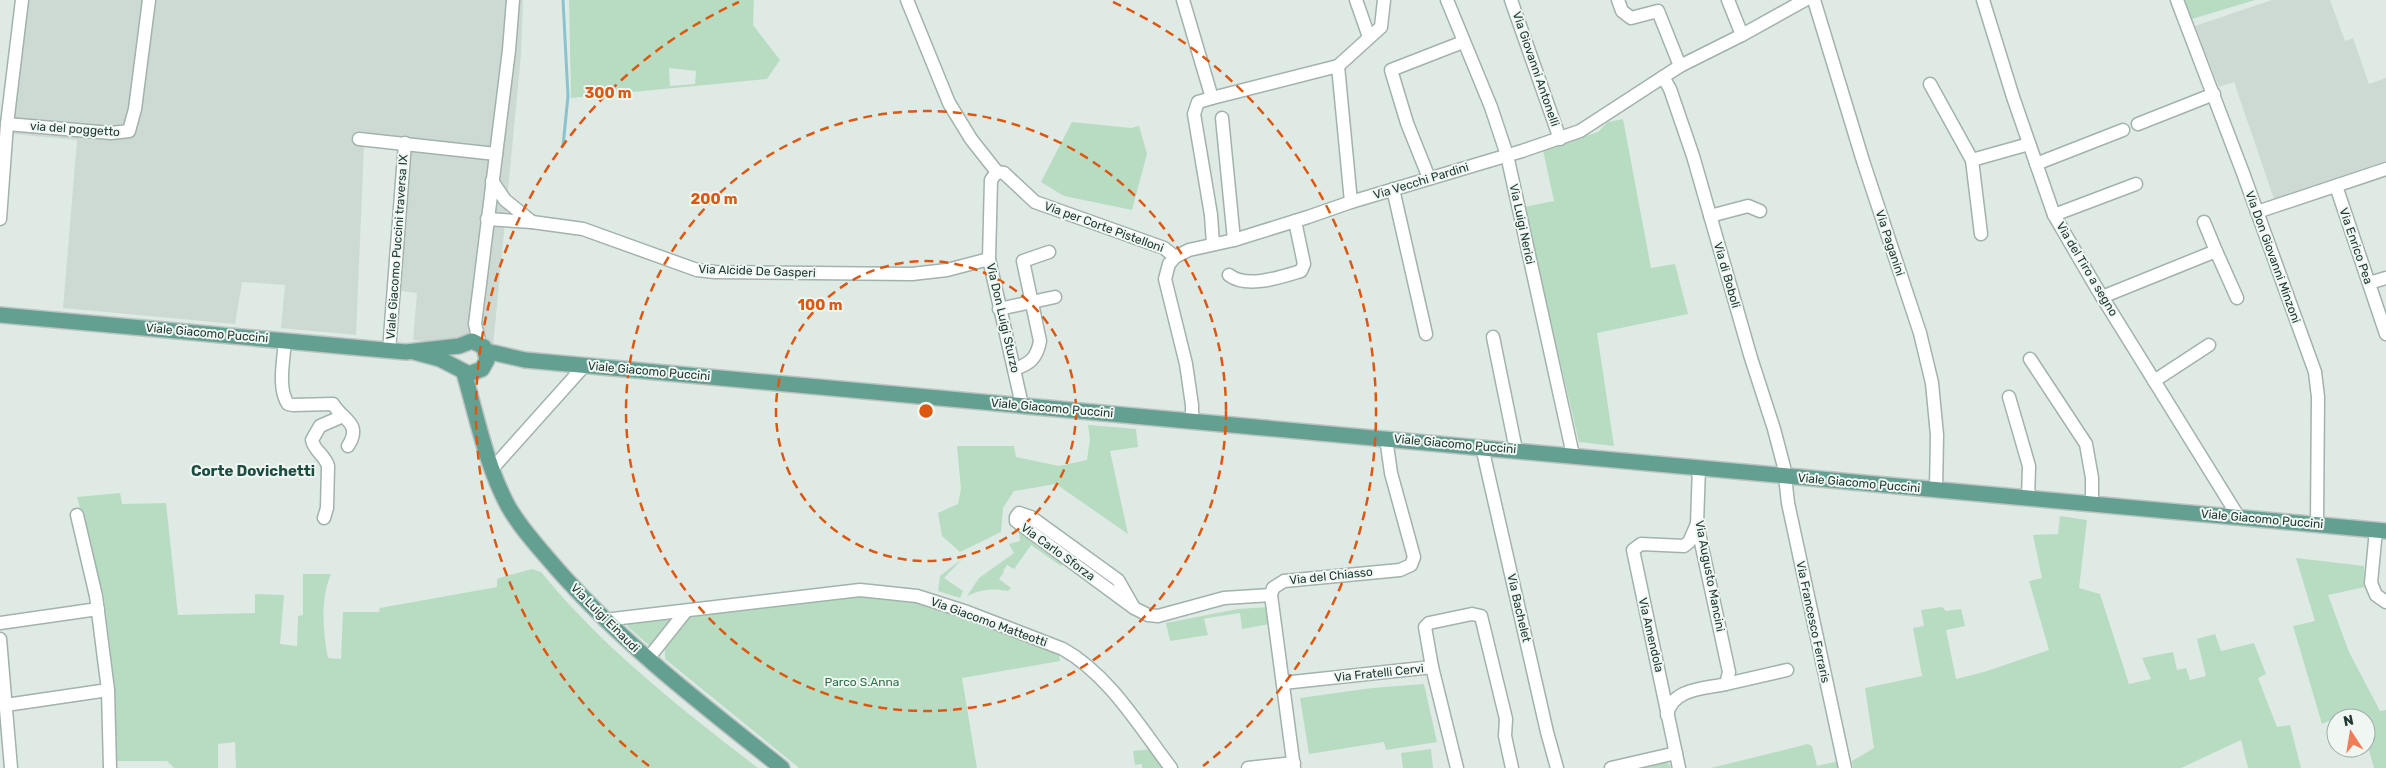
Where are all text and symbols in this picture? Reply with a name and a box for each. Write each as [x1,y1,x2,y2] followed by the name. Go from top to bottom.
[1510,10,1562,128] street label: Via Giovanni Antonelli
[584,84,632,102] text: 300 m
[30,119,121,139] street label: via del poggetto
[384,154,410,340] street label: Viale Giacomo Puccini traversa IX
[1372,160,1471,202] street label: Via Vecchi Pardini
[1507,182,1537,266] street label: Via Luigi Nerici
[2243,189,2303,325] street label: Via Don Giovanni Minzoni
[690,190,738,208] text: 200 m
[1042,199,1166,255] street label: Via per Corte Pistelloni
[2336,206,2376,286] street label: Via Enrico Pea
[1873,208,1907,278] street label: Via Paganini
[2053,219,2121,319] street label: Via del Tiro a segno
[1711,240,1743,310] street label: Via di Boboli
[698,262,816,280] street label: Via Alcide De Gasperi
[984,262,1022,374] street label: Via Don Luigi Sturzo
[798,296,842,314] text: 100 m
[145,321,269,345] street label: Viale Giacomo Puccini
[587,359,711,383] street label: Viale Giacomo Puccini
[990,396,1114,420] street label: Viale Giacomo Puccini
[917,402,935,420] centre of rings
[1393,432,1517,456] street label: Viale Giacomo Puccini
[191,462,315,480] district label: Corte Dovichetti
[1797,471,1921,495] street label: Viale Giacomo Puccini
[2200,507,2324,531] street label: Viale Giacomo Puccini
[1692,519,1728,633] street label: Via Augusto Mancini
[1018,520,1098,584] street label: Via Carlo Sforza
[1793,560,1833,684] street label: Via Francesco Ferraris
[1289,565,1374,587] street label: Via del Chiasso
[1504,572,1534,644] street label: Via Bachelet
[568,581,642,655] street label: Via Luigi Einaudi
[929,594,1049,650] street label: Via Giacomo Matteotti
[1636,596,1666,674] street label: Via Amendola
[1333,661,1425,685] street label: Via Fratelli Cervi
[825,675,899,689] park label: Parco S.Anna
[2326,708,2376,758] north arrow
[2342,711,2355,730] text: N

